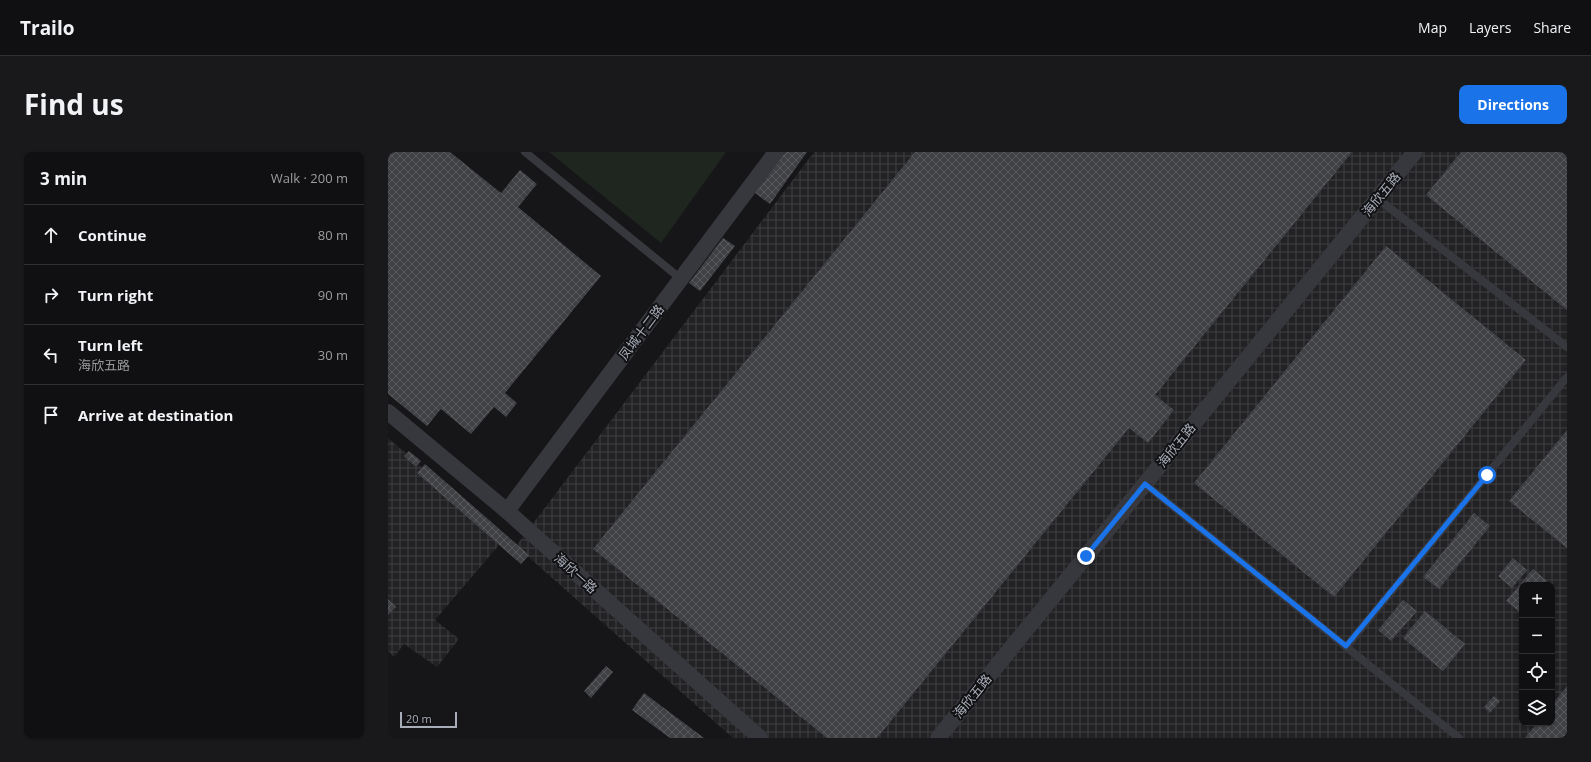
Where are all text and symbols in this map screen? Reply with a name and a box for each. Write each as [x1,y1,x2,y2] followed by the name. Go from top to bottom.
[20,15,74,41] text: Trailo
[1418,18,1447,37] text: Map
[1469,18,1511,37] text: Layers
[1533,18,1571,37] text: Share
[24,85,124,123] text: Find us
[1459,85,1567,124] button: Directions
[40,167,87,190] text: 3 min
[1358,168,1404,220] street label: 海欣五路
[271,169,348,187] text: Walk · 200 m
[40,224,62,246] icon: ahead
[78,225,146,245] text: Continue
[318,226,348,244] text: 80 m
[40,284,62,306] icon: right
[78,285,153,305] text: Turn right
[318,286,348,304] text: 90 m
[614,301,668,363] street label: 凤城十二路
[78,335,143,355] text: Turn left
[40,344,62,366] icon: left
[318,346,348,364] text: 30 m
[78,356,130,374] text: 海欣五路
[40,404,62,426] icon: arrive
[78,405,233,425] text: Arrive at destination
[1153,419,1199,471] street label: 海欣五路
[1478,466,1496,484] route start
[1077,547,1095,565] route end
[551,549,601,597] street label: 海欣一路
[1519,582,1555,726] map controls
[1519,582,1555,618] button: +
[1519,618,1555,654] button: −
[1519,654,1555,690] button: locate
[949,670,995,722] street label: 海欣五路
[1519,690,1555,726] button: layers
[400,710,457,729] scale bar
[406,711,432,726] text: 20 m

